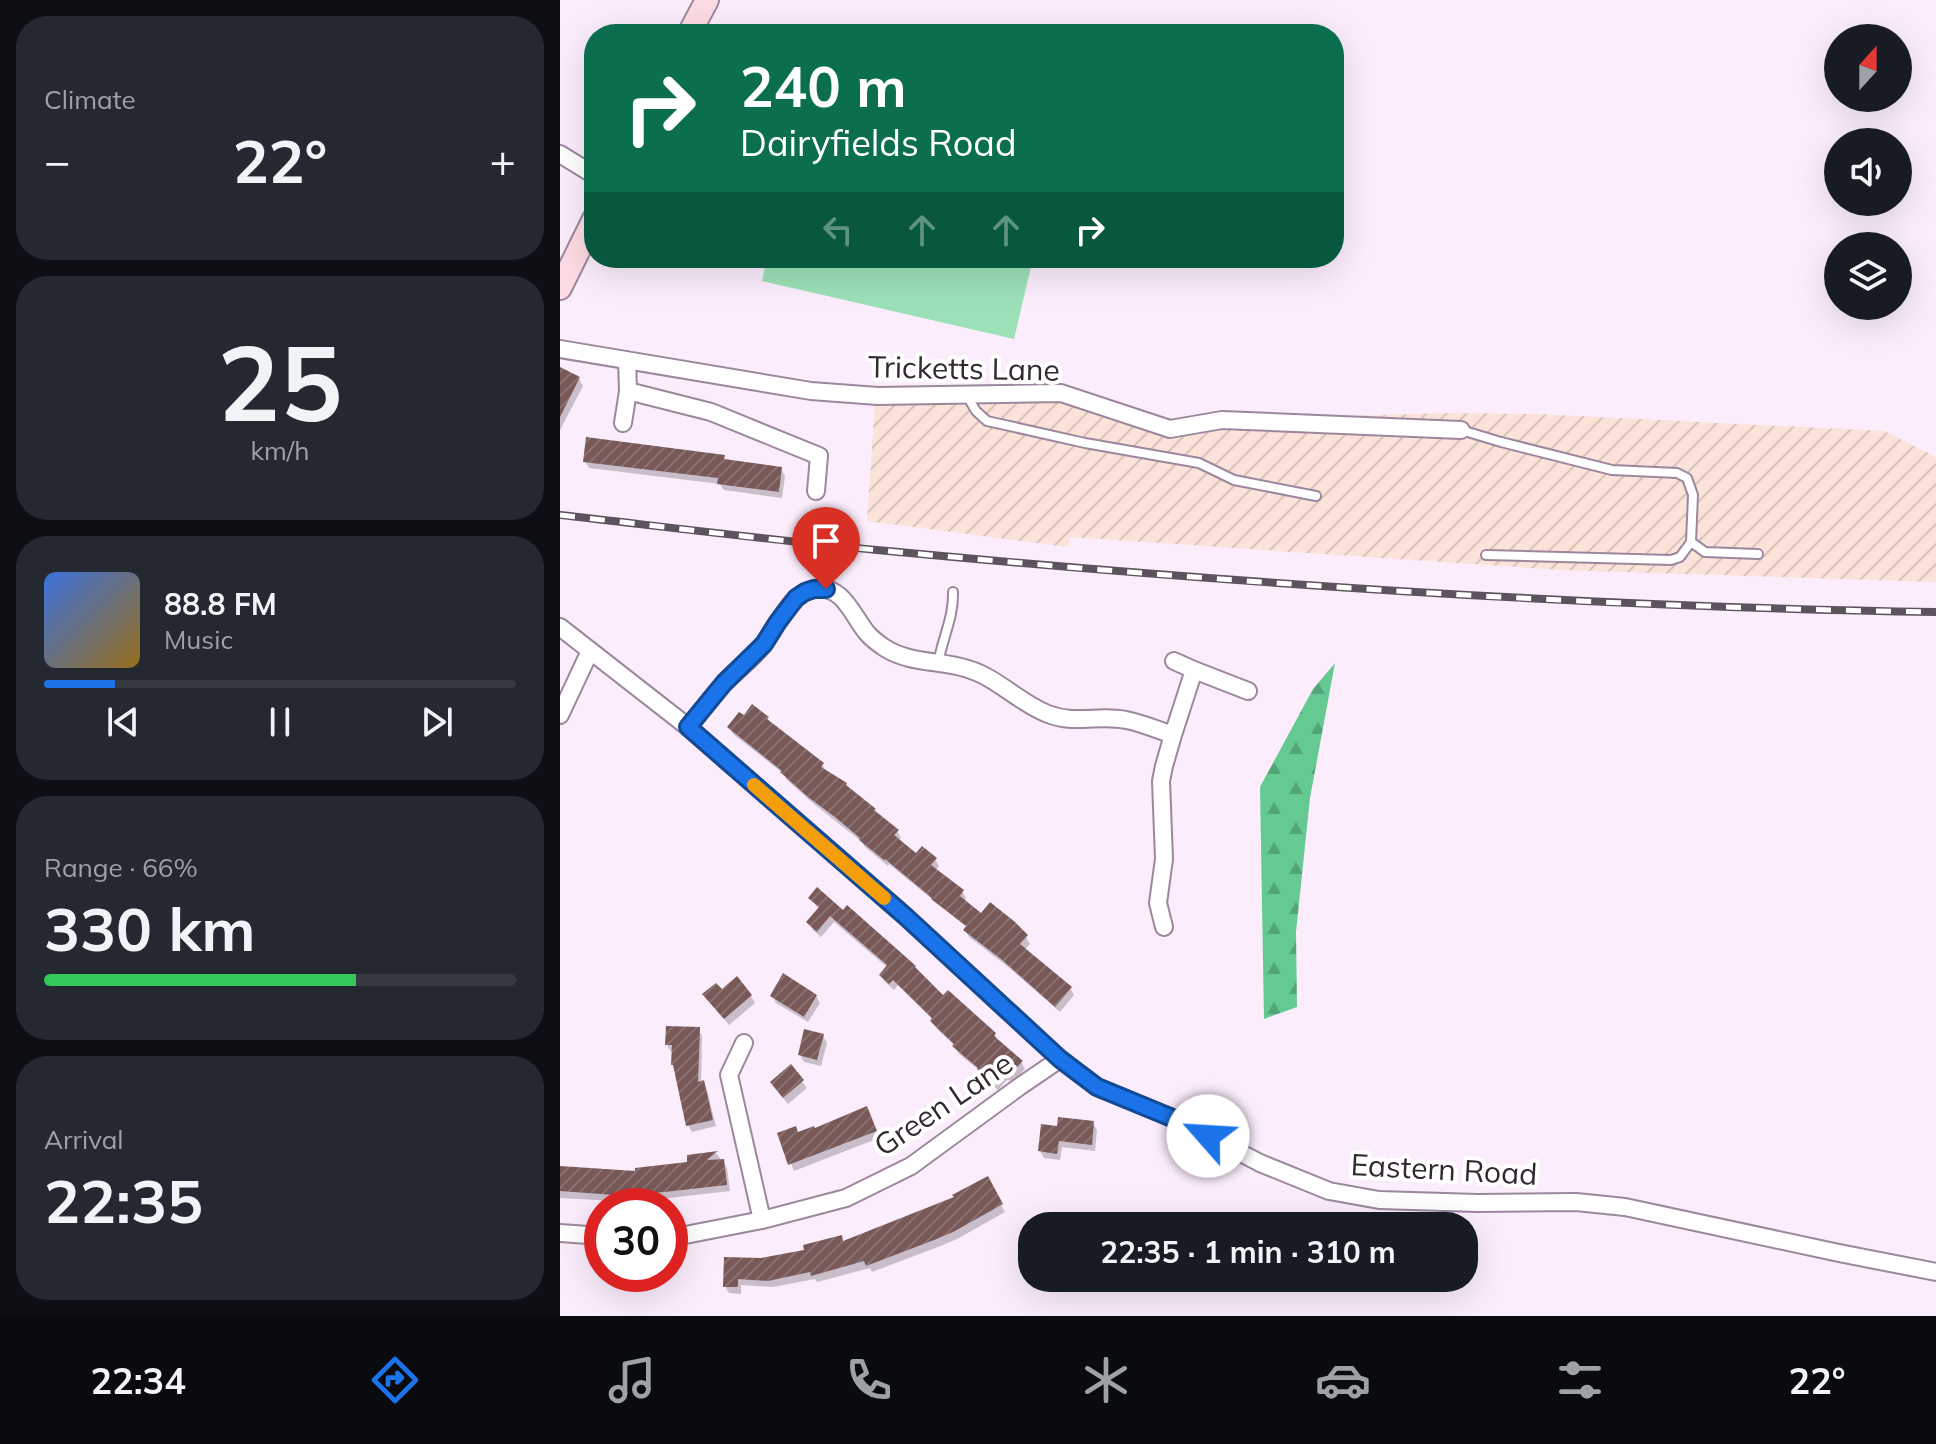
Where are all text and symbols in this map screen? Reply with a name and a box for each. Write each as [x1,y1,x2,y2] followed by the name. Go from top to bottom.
[1824,24,1912,112] north arrow
[1824,24,1912,320] map controls
[740,51,907,121] text: 240 m
[608,56,712,160] icon: right
[44,83,136,116] text: Climate
[740,120,1016,165] text: Dairyfields Road
[233,123,327,198] text: 22°
[1824,128,1912,216] button: sound
[44,133,70,188] text: −
[490,133,516,188] text: +
[816,208,860,252] icon: left
[900,208,944,252] icon: ahead
[984,208,1028,252] icon: ahead
[1068,208,1112,252] icon: right
[1824,232,1912,320] button: layers
[218,316,342,447] text: 25
[868,347,1060,389] street label: Tricketts Lane
[251,434,309,467] text: km/h
[792,507,860,589] pin
[804,519,848,563] icon: arrive
[164,585,277,623] text: 88.8 FM
[164,623,233,656] text: Music
[101,700,145,744] icon: previous
[258,700,302,744] icon: pause
[415,700,459,744] icon: next
[44,851,198,884] text: Range · 66%
[44,891,256,966] text: 330 km
[866,1044,1020,1164] street label: Green Lane
[1166,1094,1250,1178] position arrow
[44,1123,124,1156] text: Arrival
[1350,1145,1538,1193] street label: Eastern Road
[44,1163,203,1238] text: 22:35
[584,1188,688,1292] speed limit sign: 30
[1100,1233,1396,1271] text: 22:35 · 1 min · 310 m
[367,1352,423,1408] icon: directions
[604,1352,660,1408] icon: music
[841,1352,897,1408] icon: phone
[1078,1352,1134,1408] icon: climate
[1315,1352,1371,1408] icon: car
[1552,1352,1608,1408] icon: filters
[90,1358,186,1403] text: 22:34
[1789,1358,1845,1403] text: 22°

